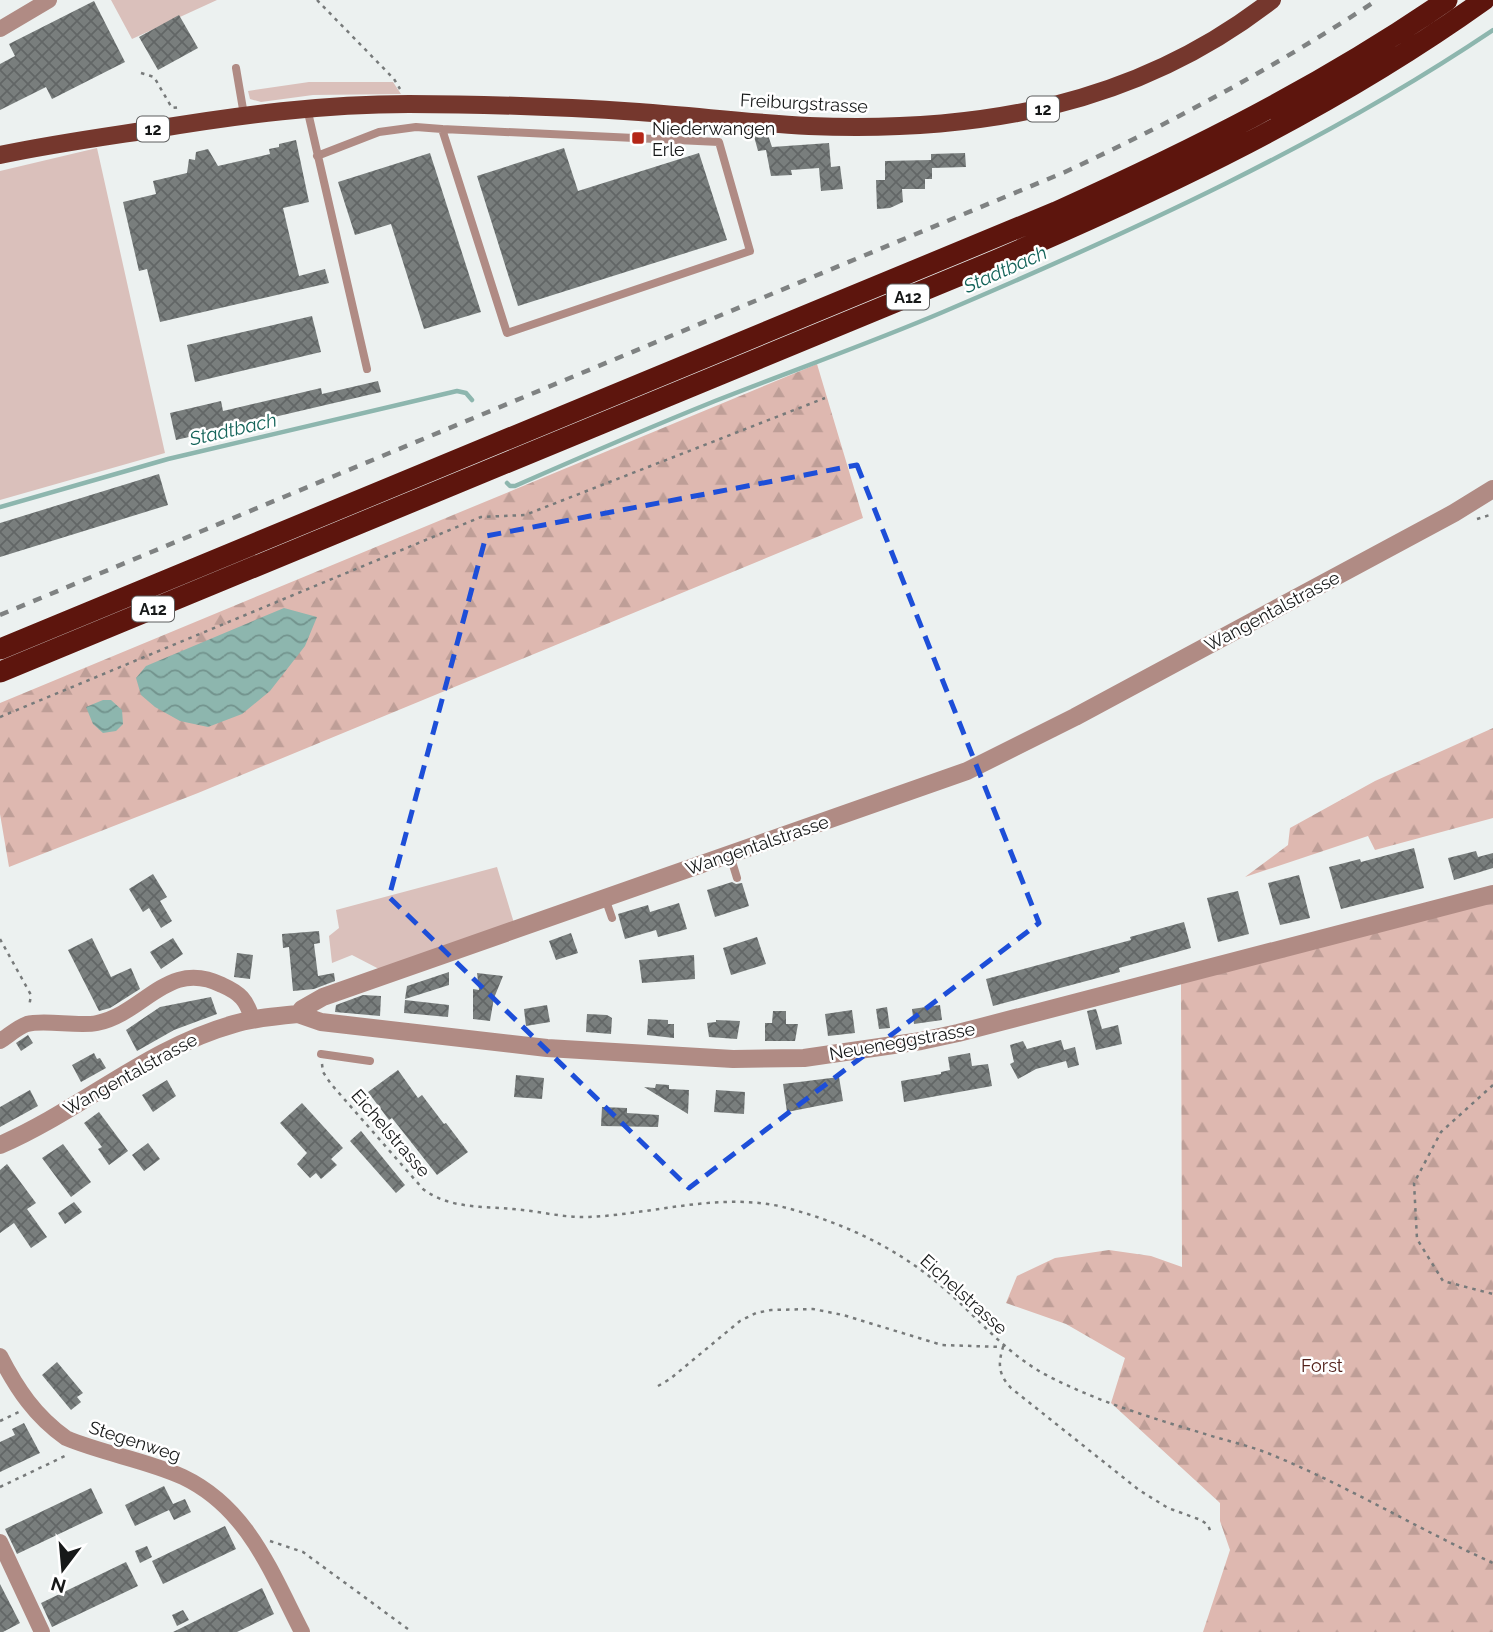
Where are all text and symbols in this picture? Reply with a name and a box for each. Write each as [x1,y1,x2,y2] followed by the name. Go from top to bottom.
[739,89,869,117] street label: Freiburgstrasse
[1027,96,1059,122] road number: 12
[137,116,169,141] road number: 12
[652,118,775,160] place label: Niederwangen Erle
[630,130,646,146] marker: Niederwangen Erle
[959,241,1050,298] water label: Stadtbach
[887,284,929,310] road number: A12
[186,408,279,450] water label: Stadtbach
[1201,566,1343,655] street label: Wangentalstrasse
[132,596,174,622] road number: A12
[683,811,832,879] street label: Wangentalstrasse
[827,1018,977,1064] street label: Neueneggstrasse
[59,1028,201,1119] street label: Wangentalstrasse
[347,1085,435,1182] street label: Eichelstrasse
[916,1250,1012,1339] street label: Eichelstrasse
[1301,1355,1343,1376] park label: Forst
[86,1416,184,1466] street label: Stegenweg
[28,1534,98,1604] north arrow
[48,1573,68,1598] text: N

